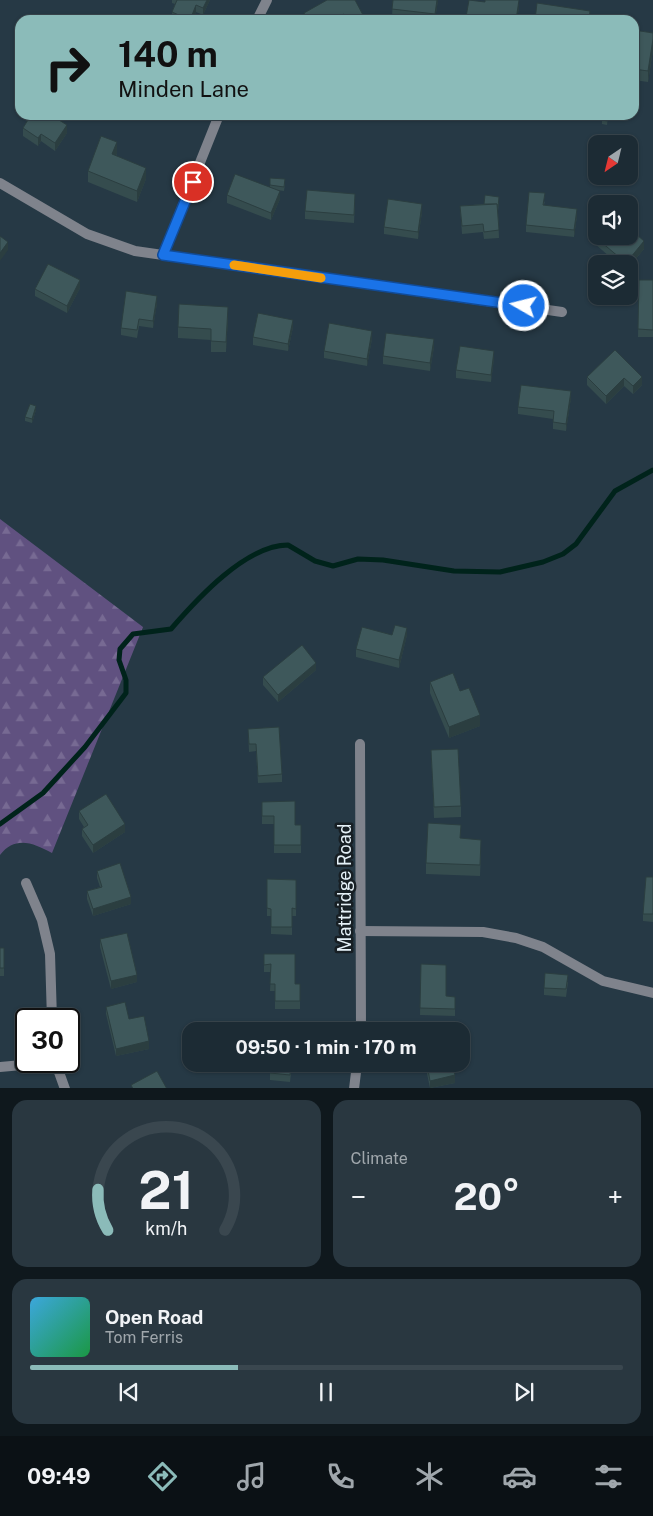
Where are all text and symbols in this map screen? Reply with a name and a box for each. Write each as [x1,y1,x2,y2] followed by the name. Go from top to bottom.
[118,34,218,75] text: 140 m
[35,35,100,100] icon: right
[118,76,249,102] text: Minden Lane
[588,135,638,185] north arrow
[588,135,638,305] map controls
[172,161,214,203] pin
[179,168,207,196] icon: arrive
[588,195,638,245] button: sound
[588,255,638,305] button: layers
[497,279,549,331] position arrow
[334,824,355,952] street label: Mattridge Road
[15,1008,80,1073] speed limit sign: 30
[236,1036,416,1058] text: 09:50 · 1 min · 170 m
[351,1149,408,1168] text: Climate
[139,1160,194,1221] text: 21
[453,1174,520,1219] text: 20°
[351,1180,366,1213] text: −
[607,1180,623,1213] text: +
[145,1218,187,1239] text: km/h
[105,1306,203,1328] text: Open Road
[105,1328,183,1347] text: Tom Ferris
[115,1378,143,1406] icon: previous
[312,1378,340,1406] icon: pause
[510,1378,538,1406] icon: next
[145,1459,180,1494] icon: directions
[234,1459,269,1494] icon: music
[323,1459,358,1494] icon: phone
[412,1459,447,1494] icon: climate
[502,1459,537,1494] icon: car
[591,1459,626,1494] icon: filters
[27,1463,91,1489] text: 09:49

